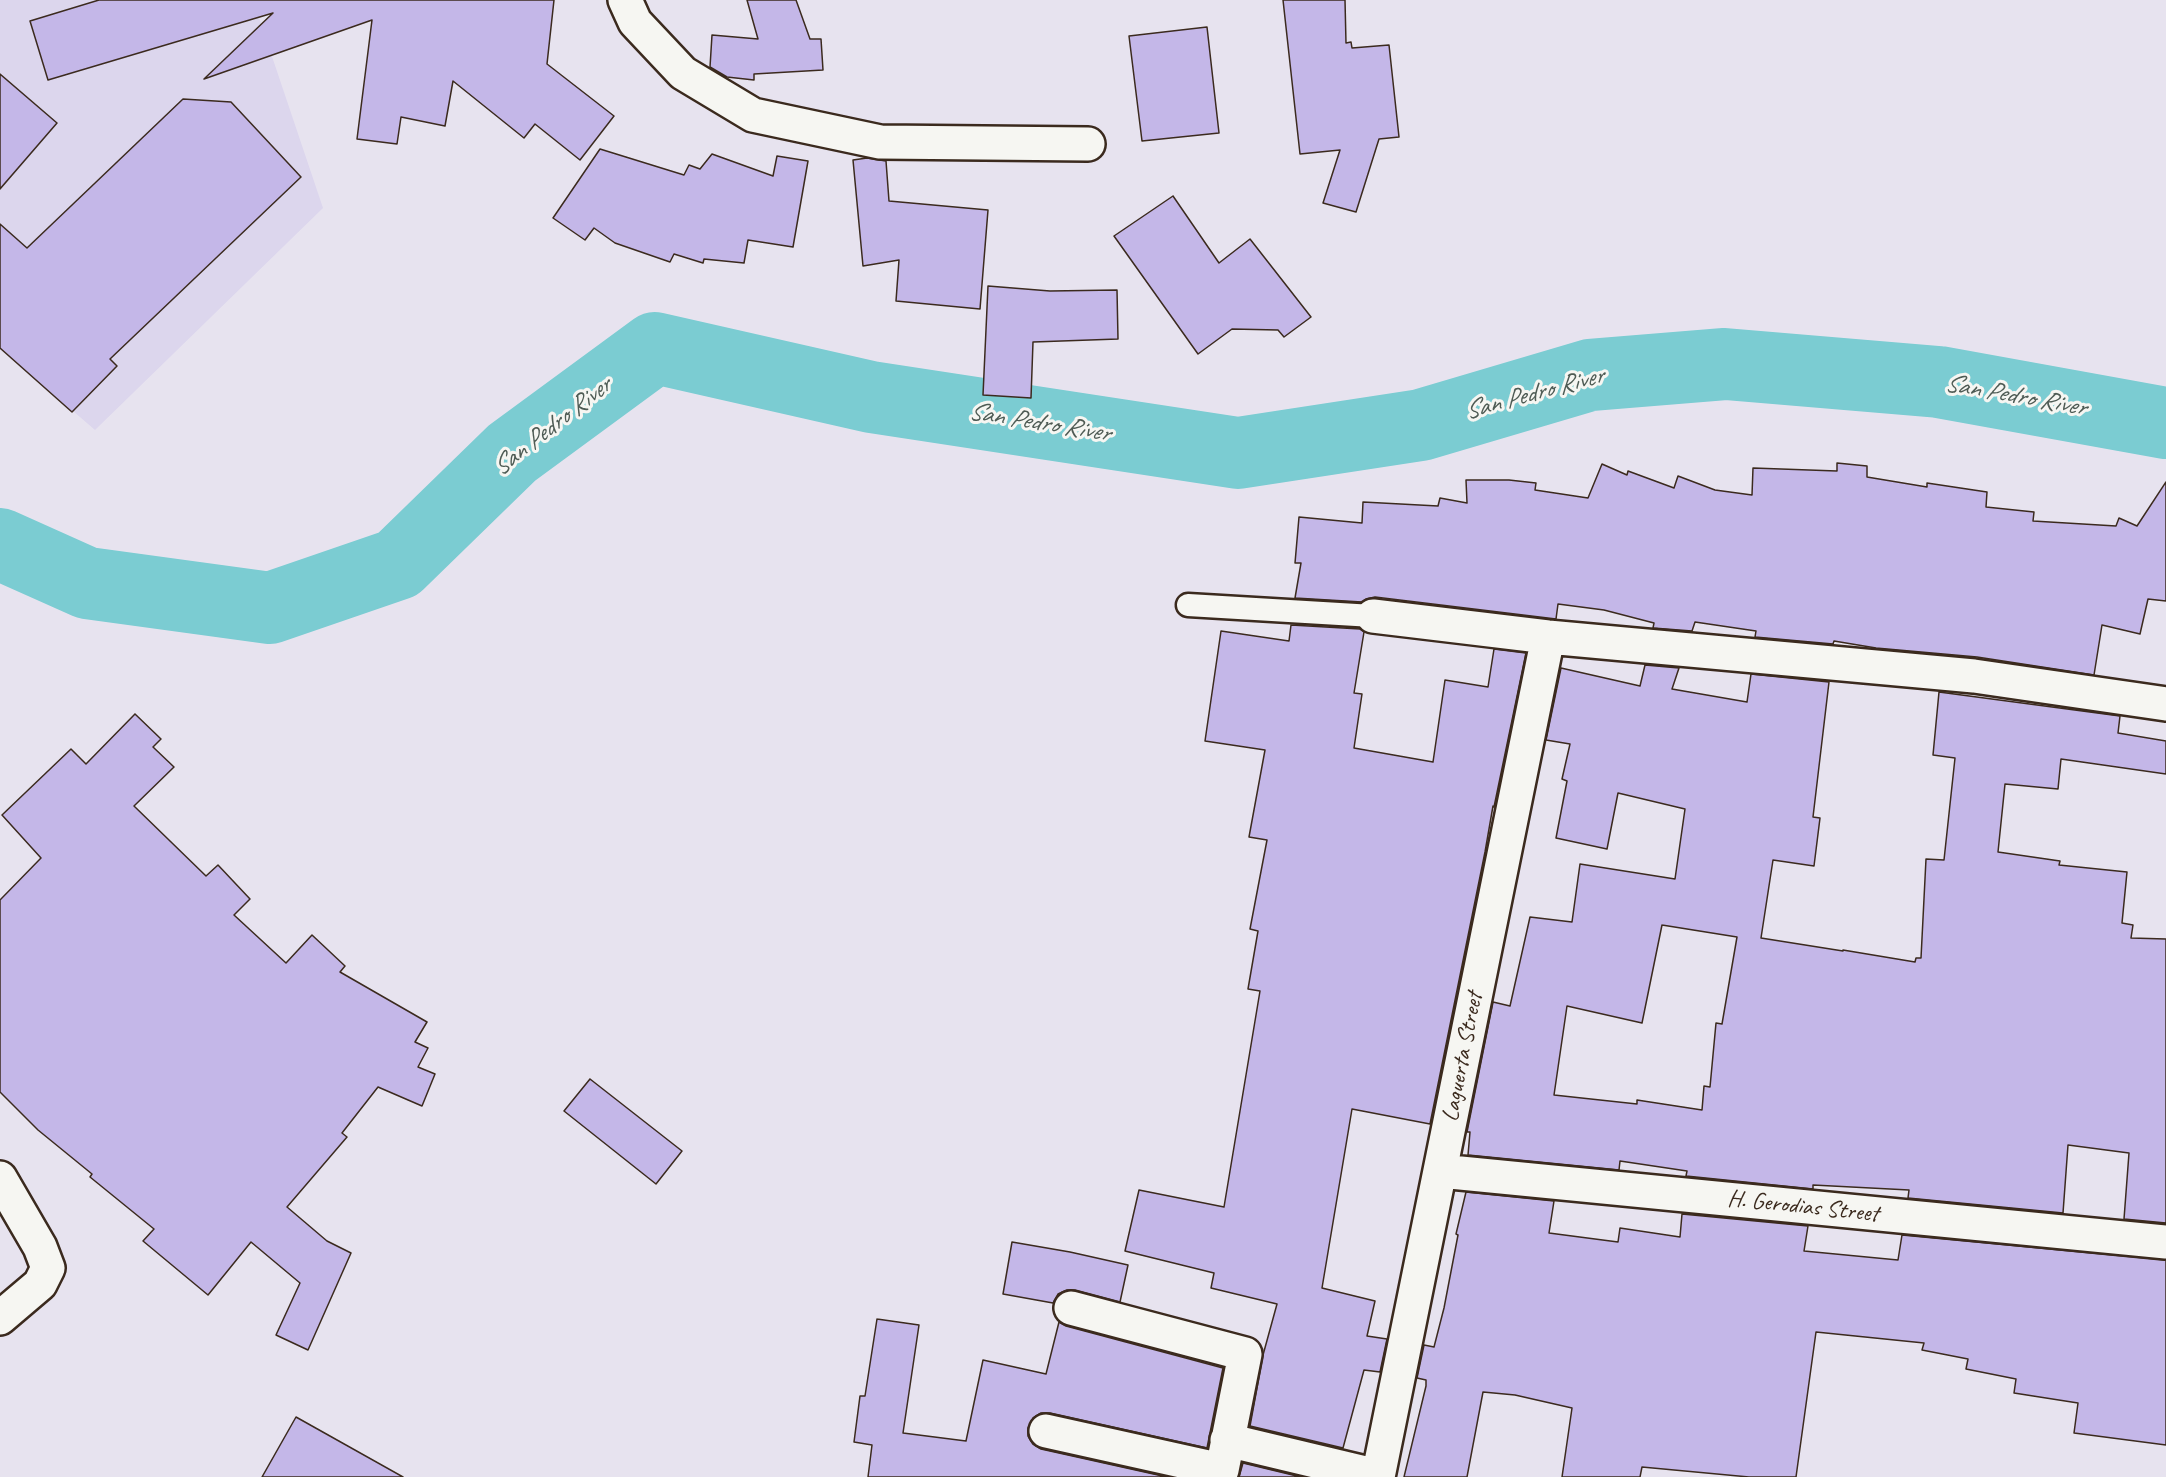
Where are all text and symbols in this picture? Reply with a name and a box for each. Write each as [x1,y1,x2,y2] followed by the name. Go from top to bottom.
[1461,361,1607,427] water label: San Pedro River
[1942,368,2088,424] water label: San Pedro River
[486,371,618,483] water label: San Pedro River
[966,396,1112,450] water label: San Pedro River
[1436,990,1490,1124] street label: Laguerta Street
[1726,1185,1880,1229] street label: H. Gerodias Street

